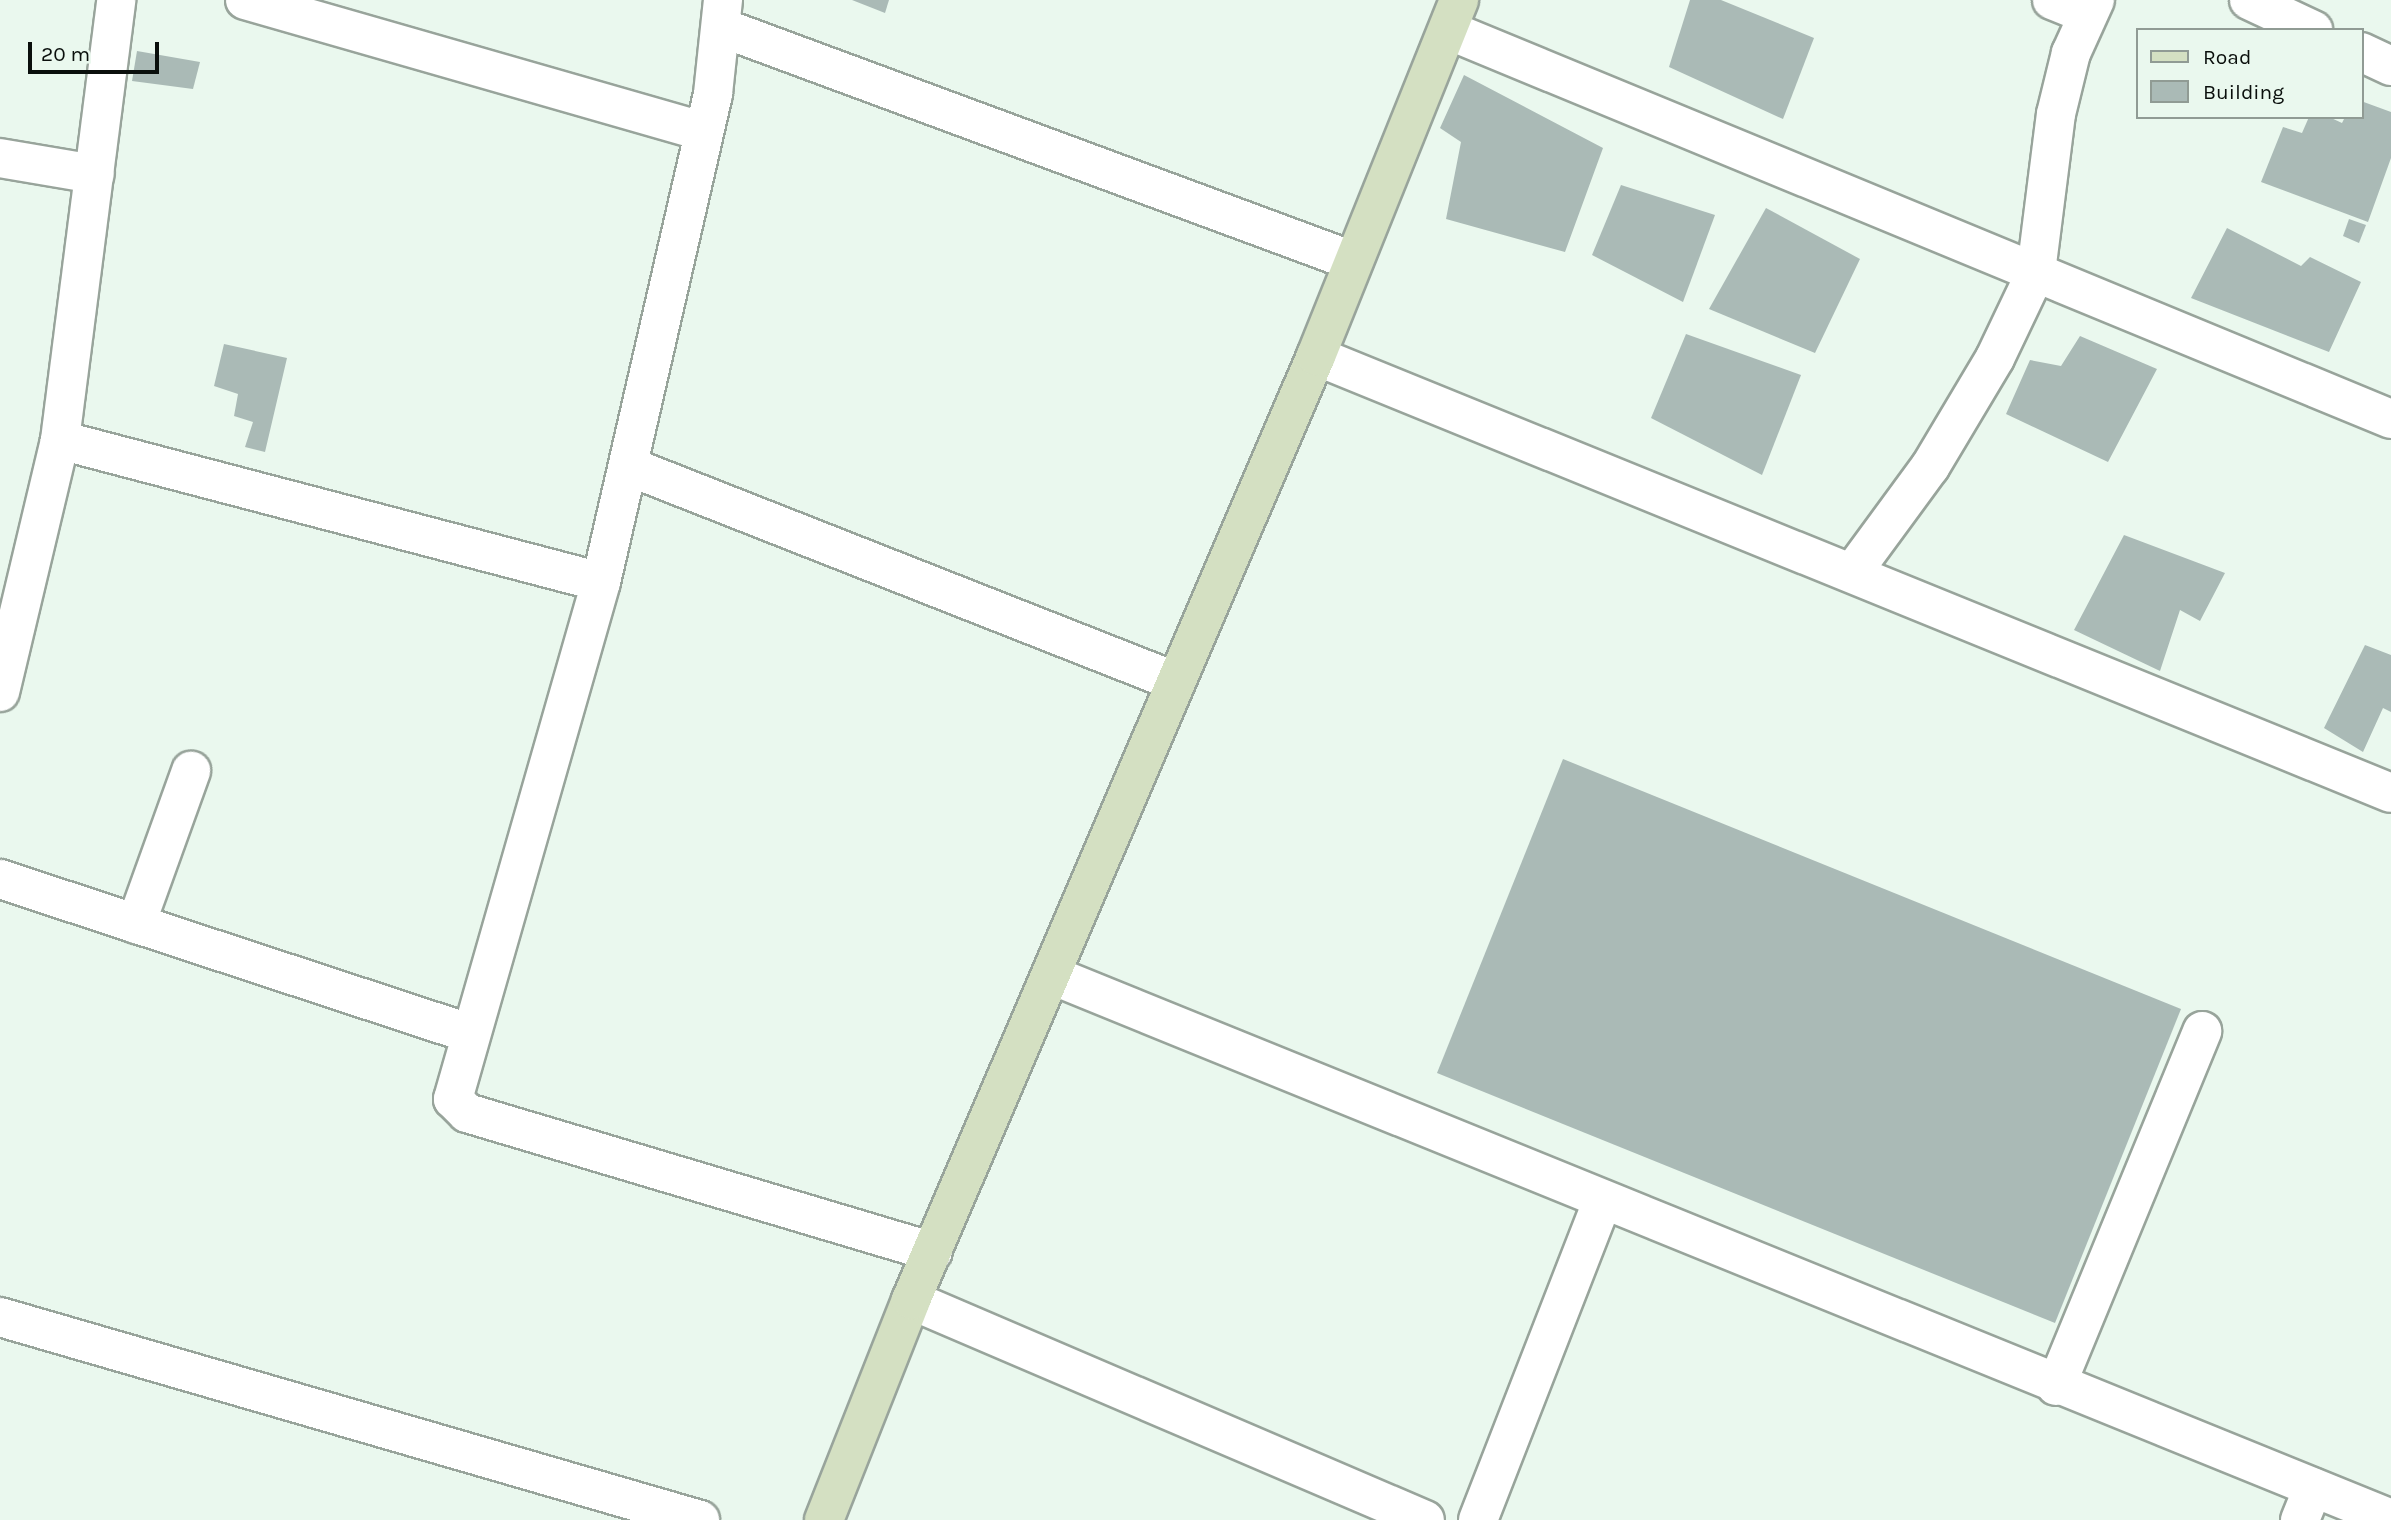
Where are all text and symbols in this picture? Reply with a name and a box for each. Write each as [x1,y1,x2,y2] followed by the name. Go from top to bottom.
[32,28,163,72] scale bar
[2136,28,2363,119] legend
[41,42,90,66] text: 20 m
[2203,45,2251,69] text: Road
[2203,80,2284,104] text: Building

